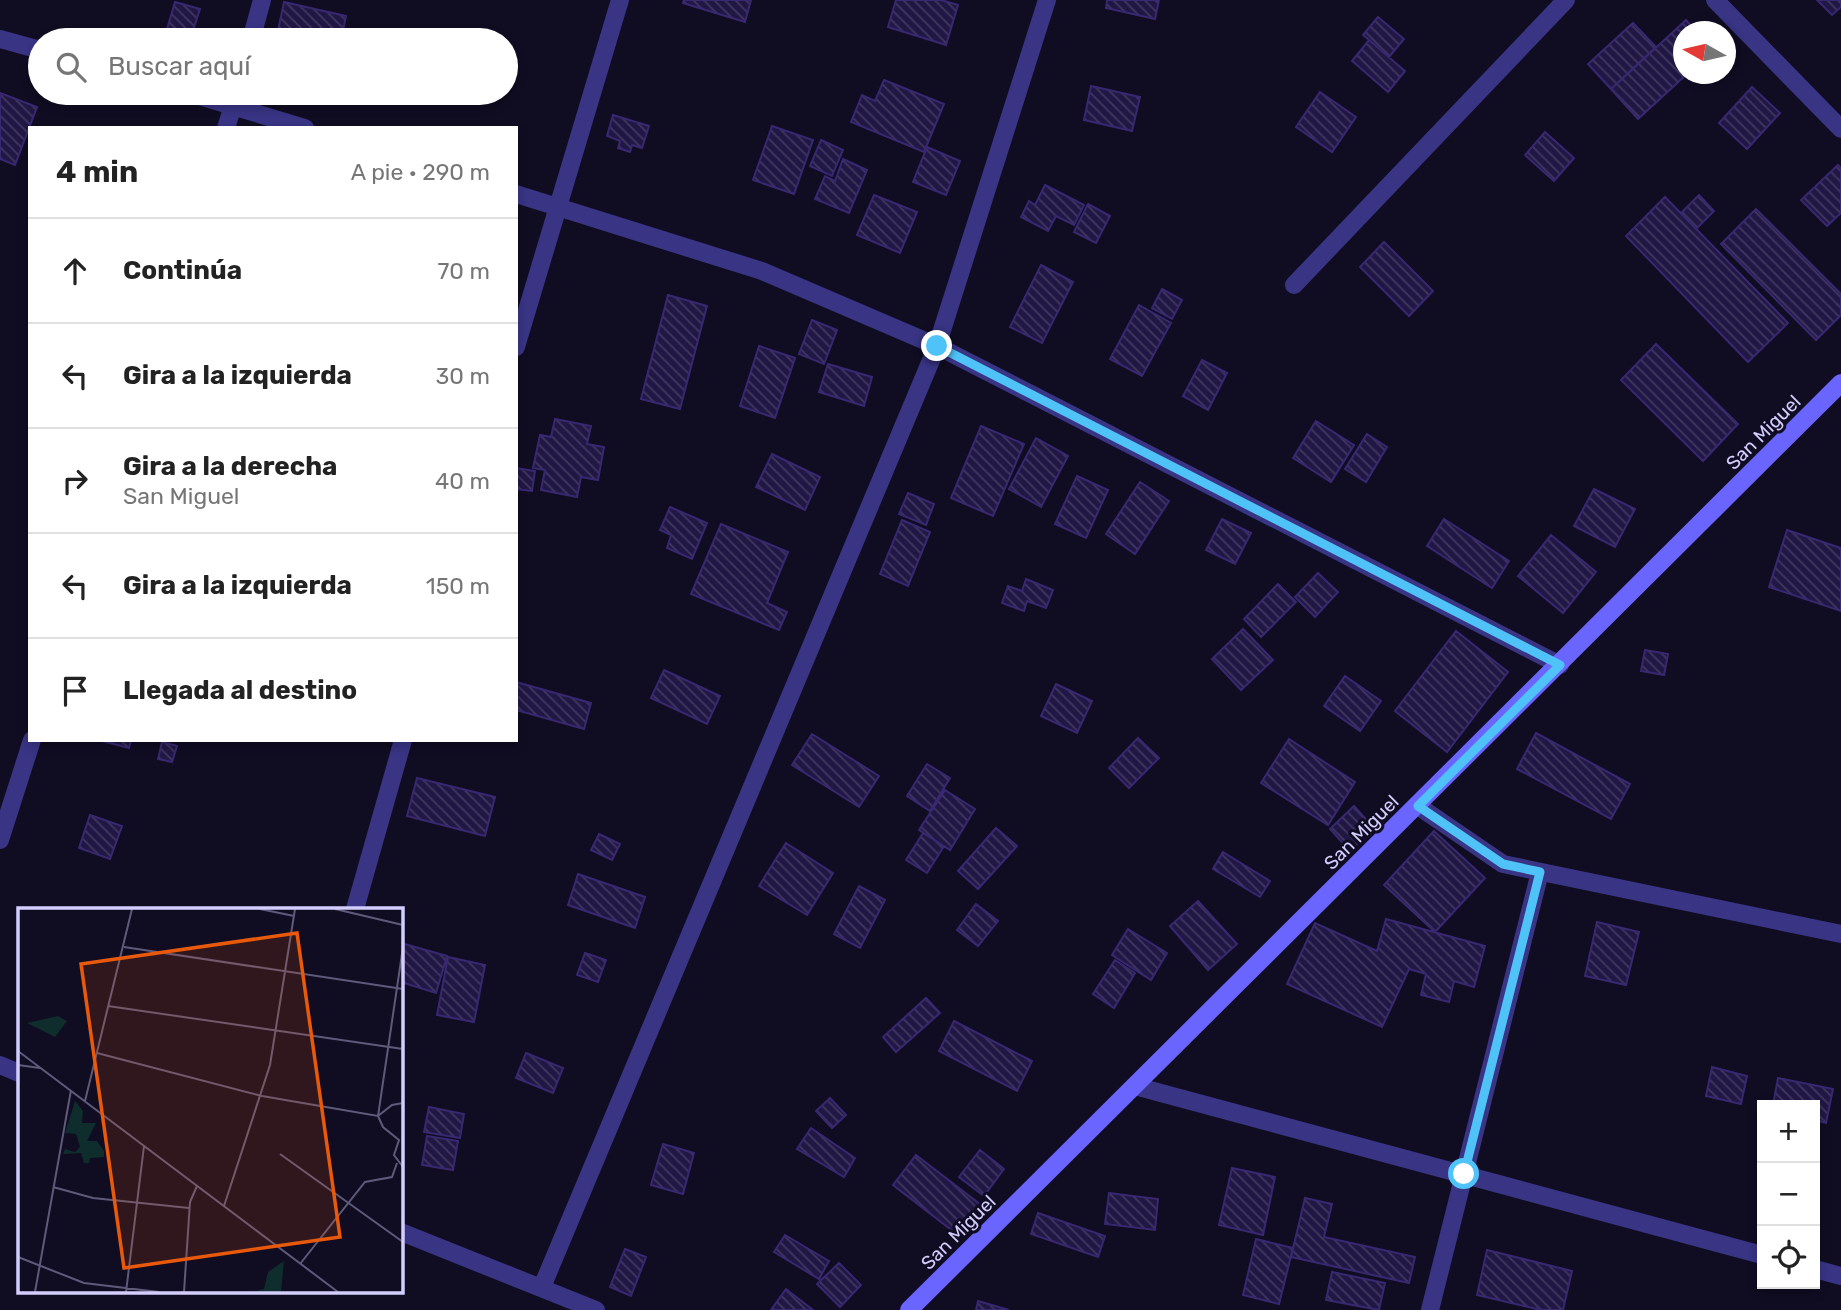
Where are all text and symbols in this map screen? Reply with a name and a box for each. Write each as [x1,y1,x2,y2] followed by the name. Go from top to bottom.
[1673,21,1736,84] north arrow
[28,28,518,105] search box
[52,48,90,86] icon: search
[108,51,250,82] text: Buscar aquí
[56,154,138,190] text: 4 min
[351,158,490,186] text: A pie · 290 m
[56,252,94,290] icon: ahead
[123,255,242,286] text: Continúa
[438,257,490,285] text: 70 m
[921,330,952,361] route end
[56,357,94,395] icon: left
[123,360,352,391] text: Gira a la izquierda
[435,362,490,390] text: 30 m
[1721,390,1805,474] street label: San Miguel
[123,451,337,482] text: Gira a la derecha
[56,462,94,500] icon: right
[435,467,490,495] text: 40 m
[123,482,239,510] text: San Miguel
[56,567,94,605] icon: left
[123,570,352,601] text: Gira a la izquierda
[426,572,490,600] text: 150 m
[56,672,94,710] icon: arrive
[123,675,357,706] text: Llegada al destino
[1319,790,1403,874] street label: San Miguel
[18,908,402,1292] inset map
[1757,1100,1820,1289] map controls
[1757,1100,1820,1163] button: +
[1448,1158,1479,1189] route start
[1757,1163,1820,1226] button: −
[916,1190,1000,1274] street label: San Miguel
[1757,1226,1820,1289] button: locate

